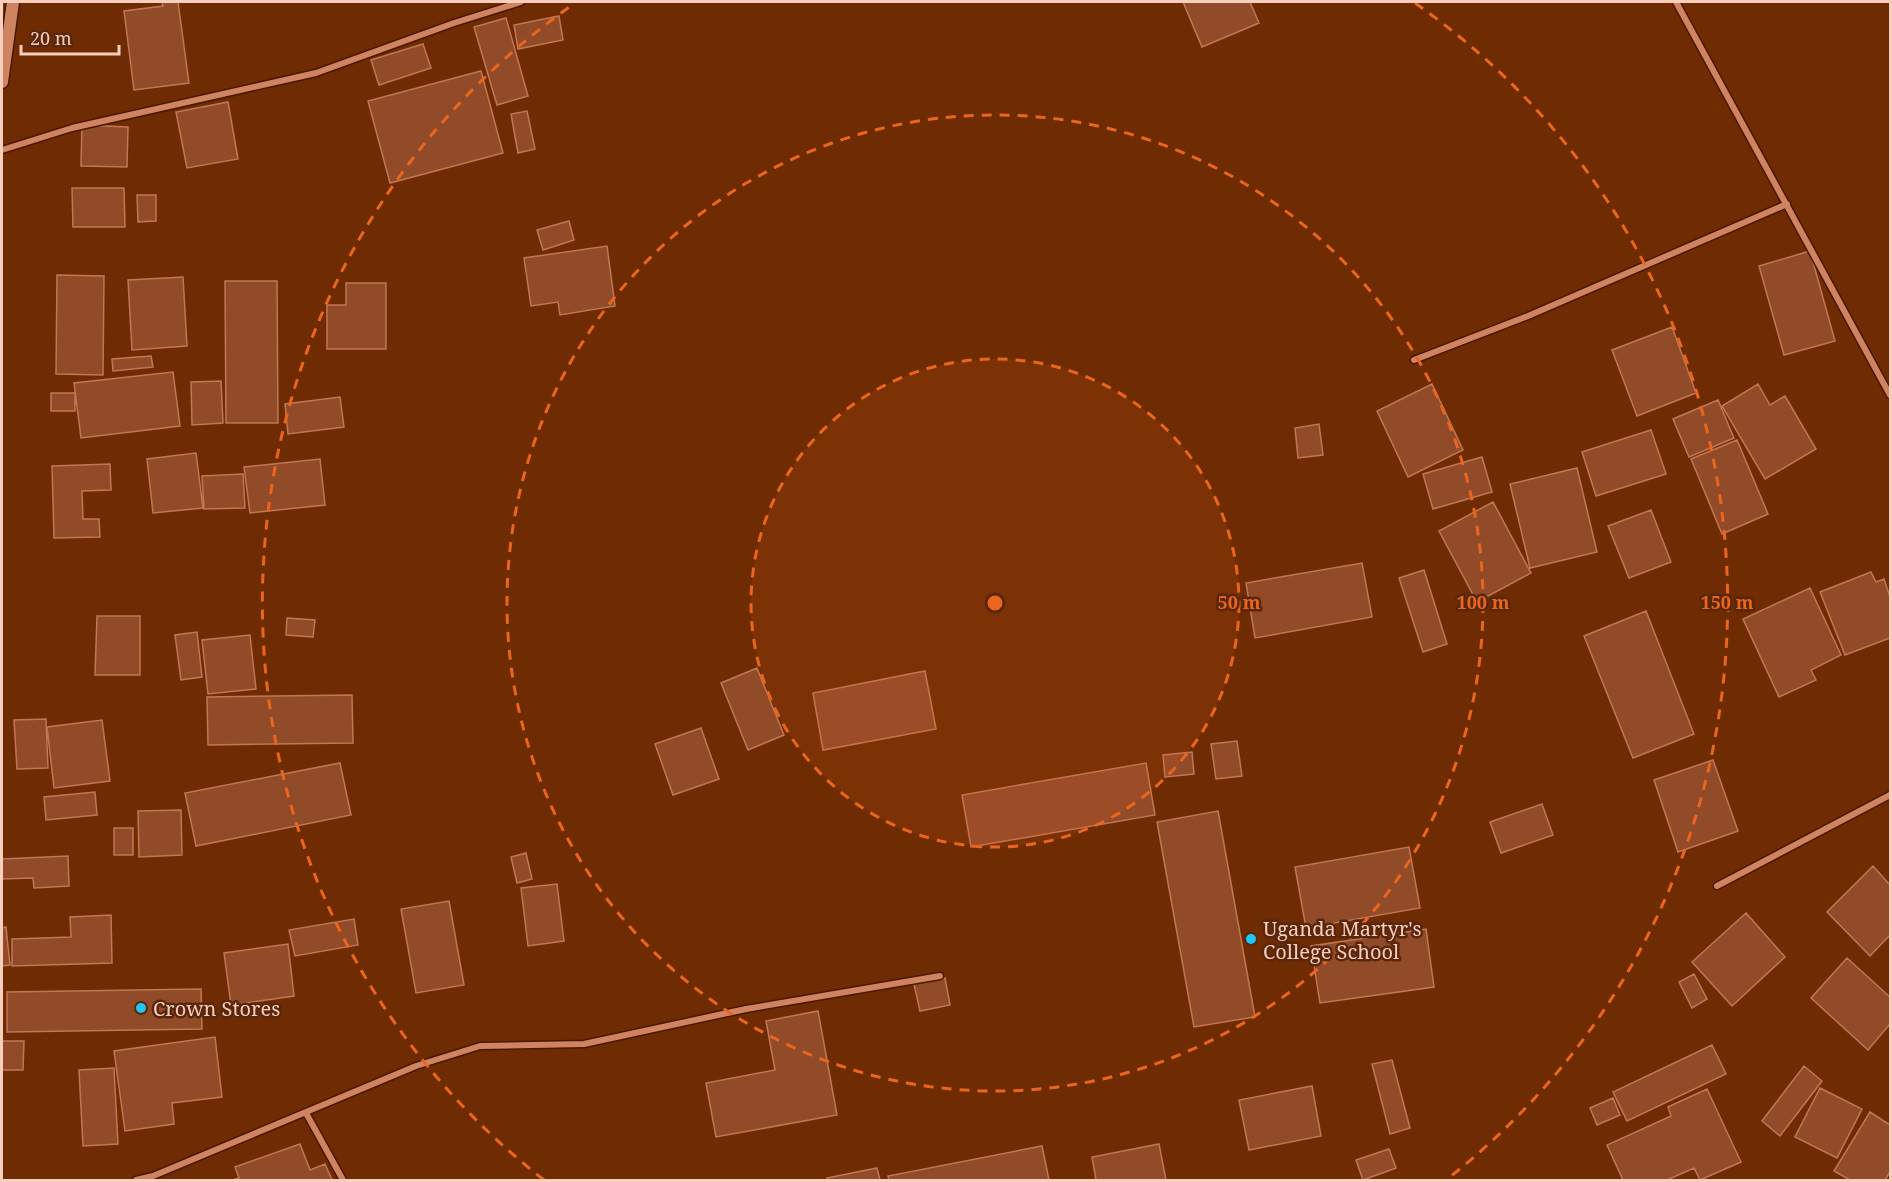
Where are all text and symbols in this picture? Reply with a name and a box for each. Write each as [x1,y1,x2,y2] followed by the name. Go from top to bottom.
[21,18,118,56] scale bar
[30,26,72,50] text: 20 m
[1218,590,1261,614] text: 50 m
[1457,590,1510,614] text: 100 m
[1701,590,1754,614] text: 150 m
[985,593,1005,613] centre of rings
[1263,915,1422,965] place label: Uganda Martyr's College School
[1244,932,1258,946] marker: Uganda Martyr's College School
[153,995,280,1022] place label: Crown Stores
[134,1001,148,1015] marker: Crown Stores

